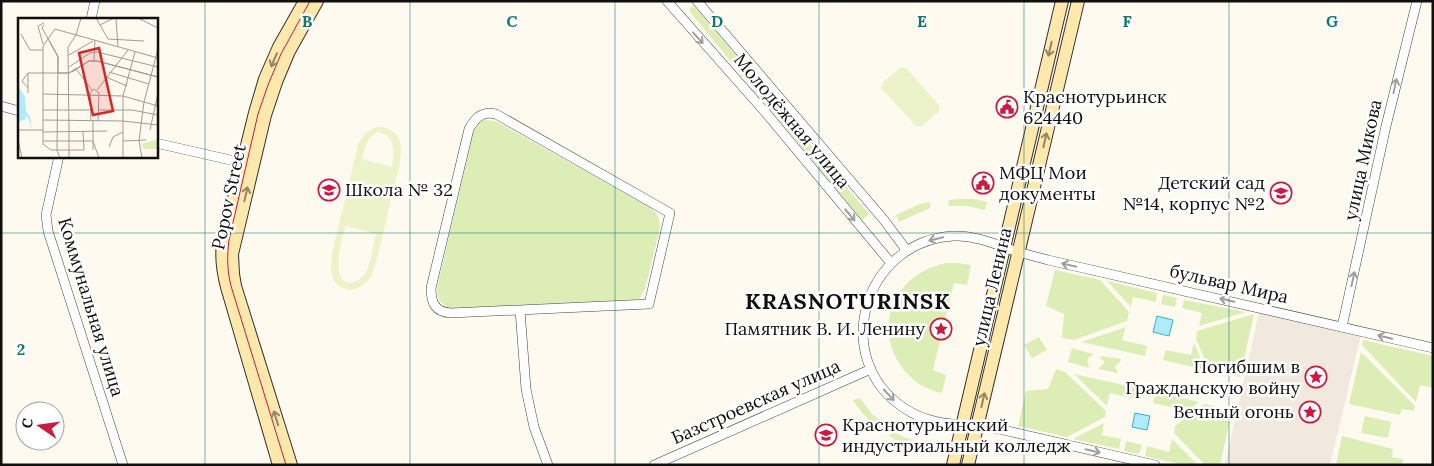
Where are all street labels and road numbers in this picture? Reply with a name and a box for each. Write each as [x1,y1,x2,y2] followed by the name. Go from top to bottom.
[729,48,856,193] street label: Молодёжная улица
[1338,97,1387,222] street label: улица Микова
[206,142,251,252] street label: Popov Street
[53,215,130,399] street label: Коммунальная улица
[967,225,1016,349] street label: улица Ленина
[1168,259,1291,308] street label: бульвар Мира
[668,354,844,449] street label: Базстроевская улица

